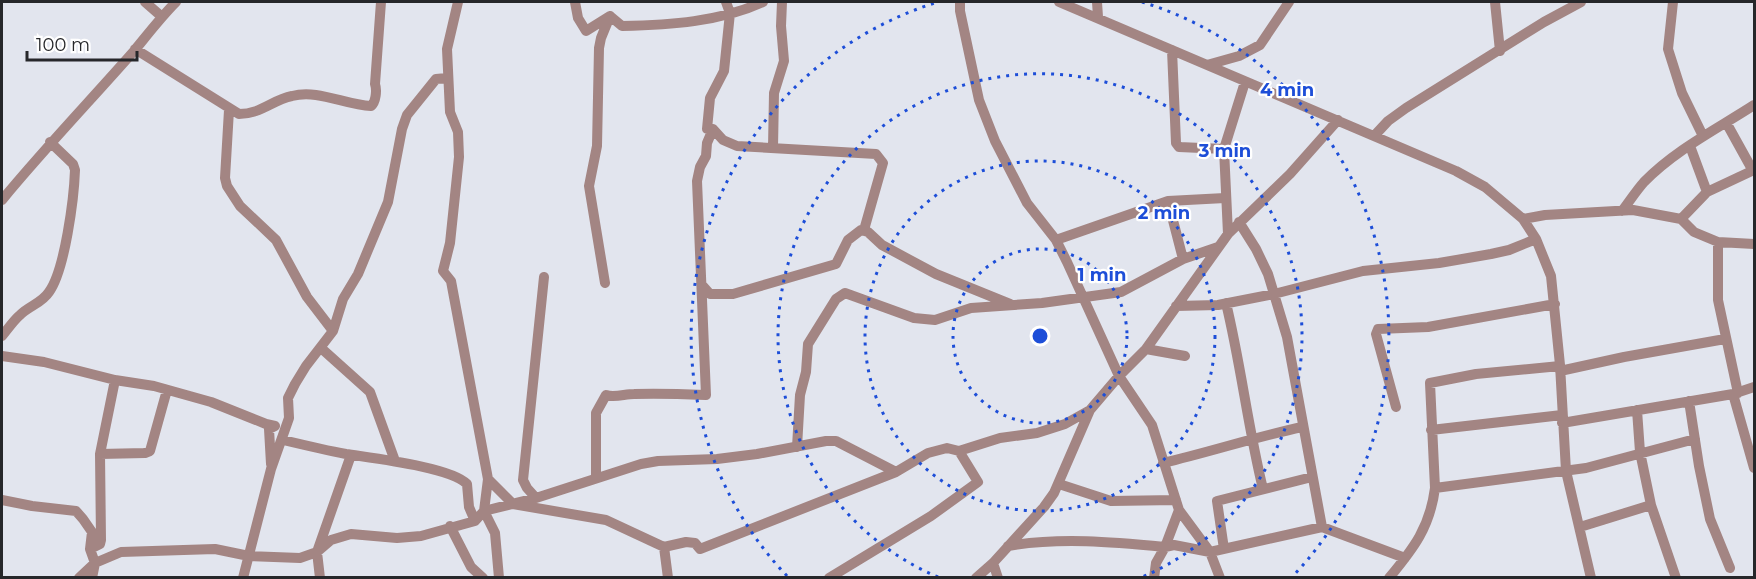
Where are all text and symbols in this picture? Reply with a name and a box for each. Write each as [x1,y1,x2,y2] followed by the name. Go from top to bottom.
[27,24,136,62] scale bar
[36,34,90,56] text: 100 m
[1260,79,1314,101] text: 4 min
[1198,140,1251,162] text: 3 min
[1138,202,1190,224] text: 2 min
[1078,264,1126,286] text: 1 min
[1030,326,1050,346] centre of rings

